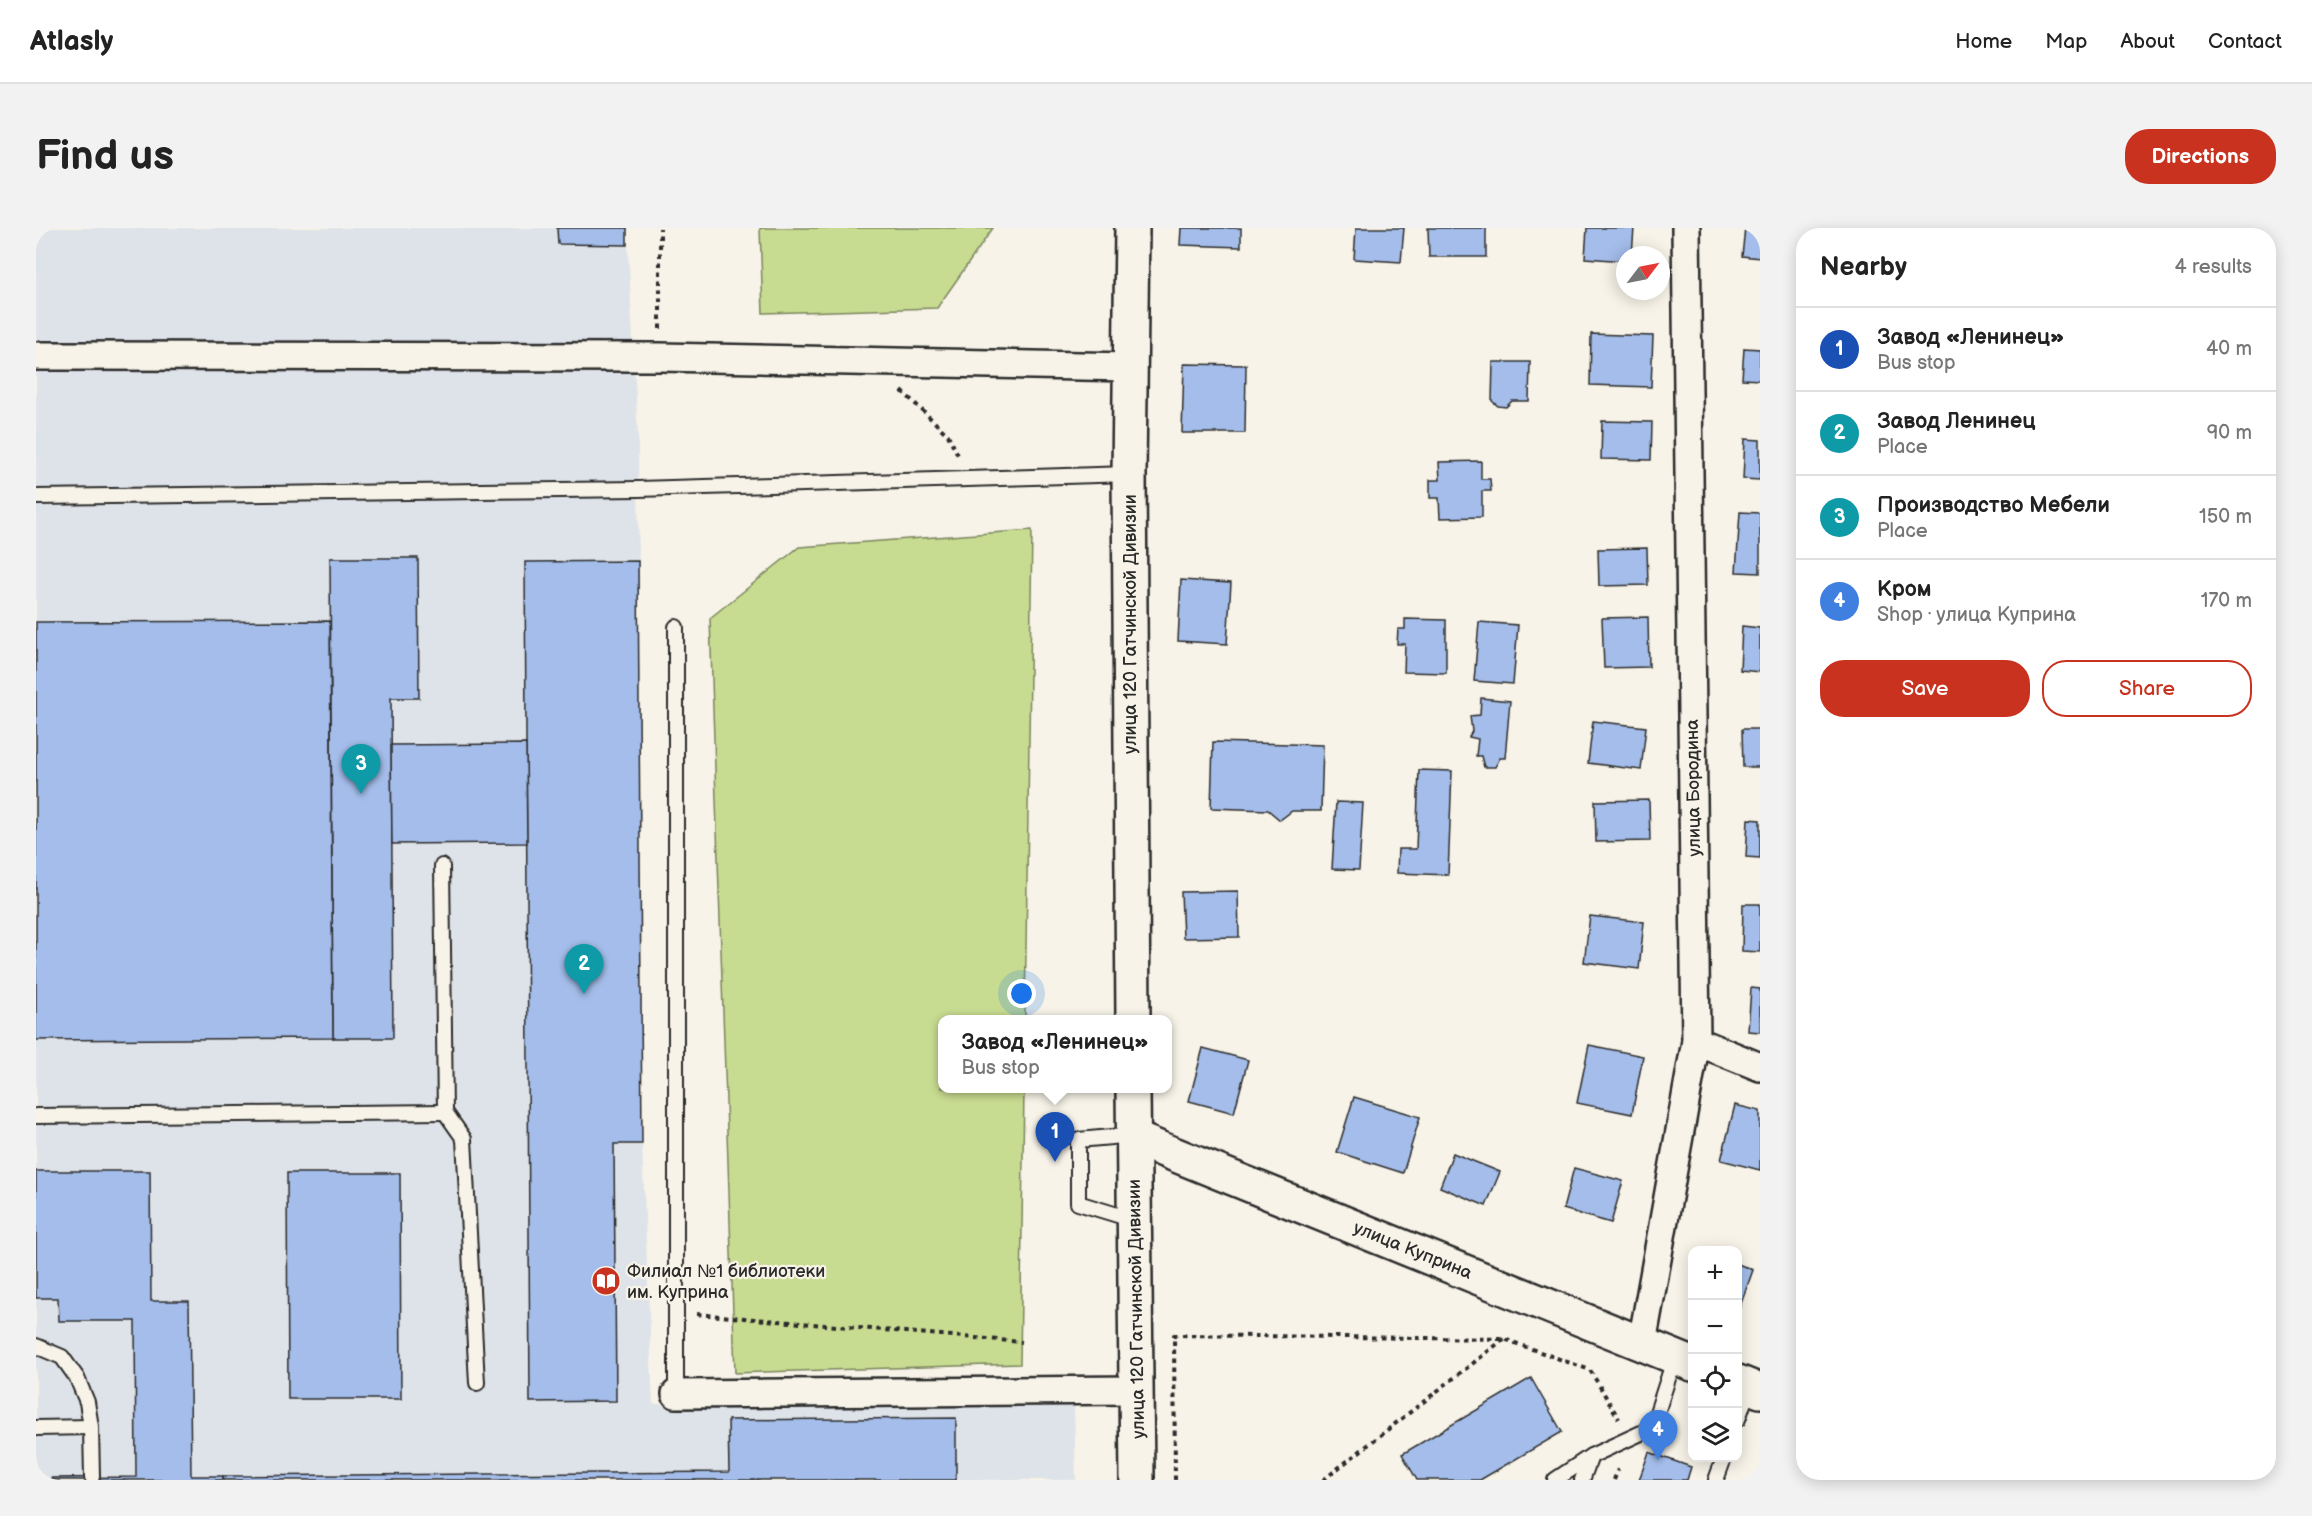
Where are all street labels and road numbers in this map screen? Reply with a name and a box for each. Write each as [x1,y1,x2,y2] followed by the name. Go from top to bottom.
[1120,494,1141,754] street label: улица 120 Гатчинской Дивизии
[1682,719,1705,857] street label: улица Бородина
[1124,1179,1149,1439] street label: улица 120 Гатчинской Дивизии
[1350,1217,1475,1284] street label: улица Куприна

